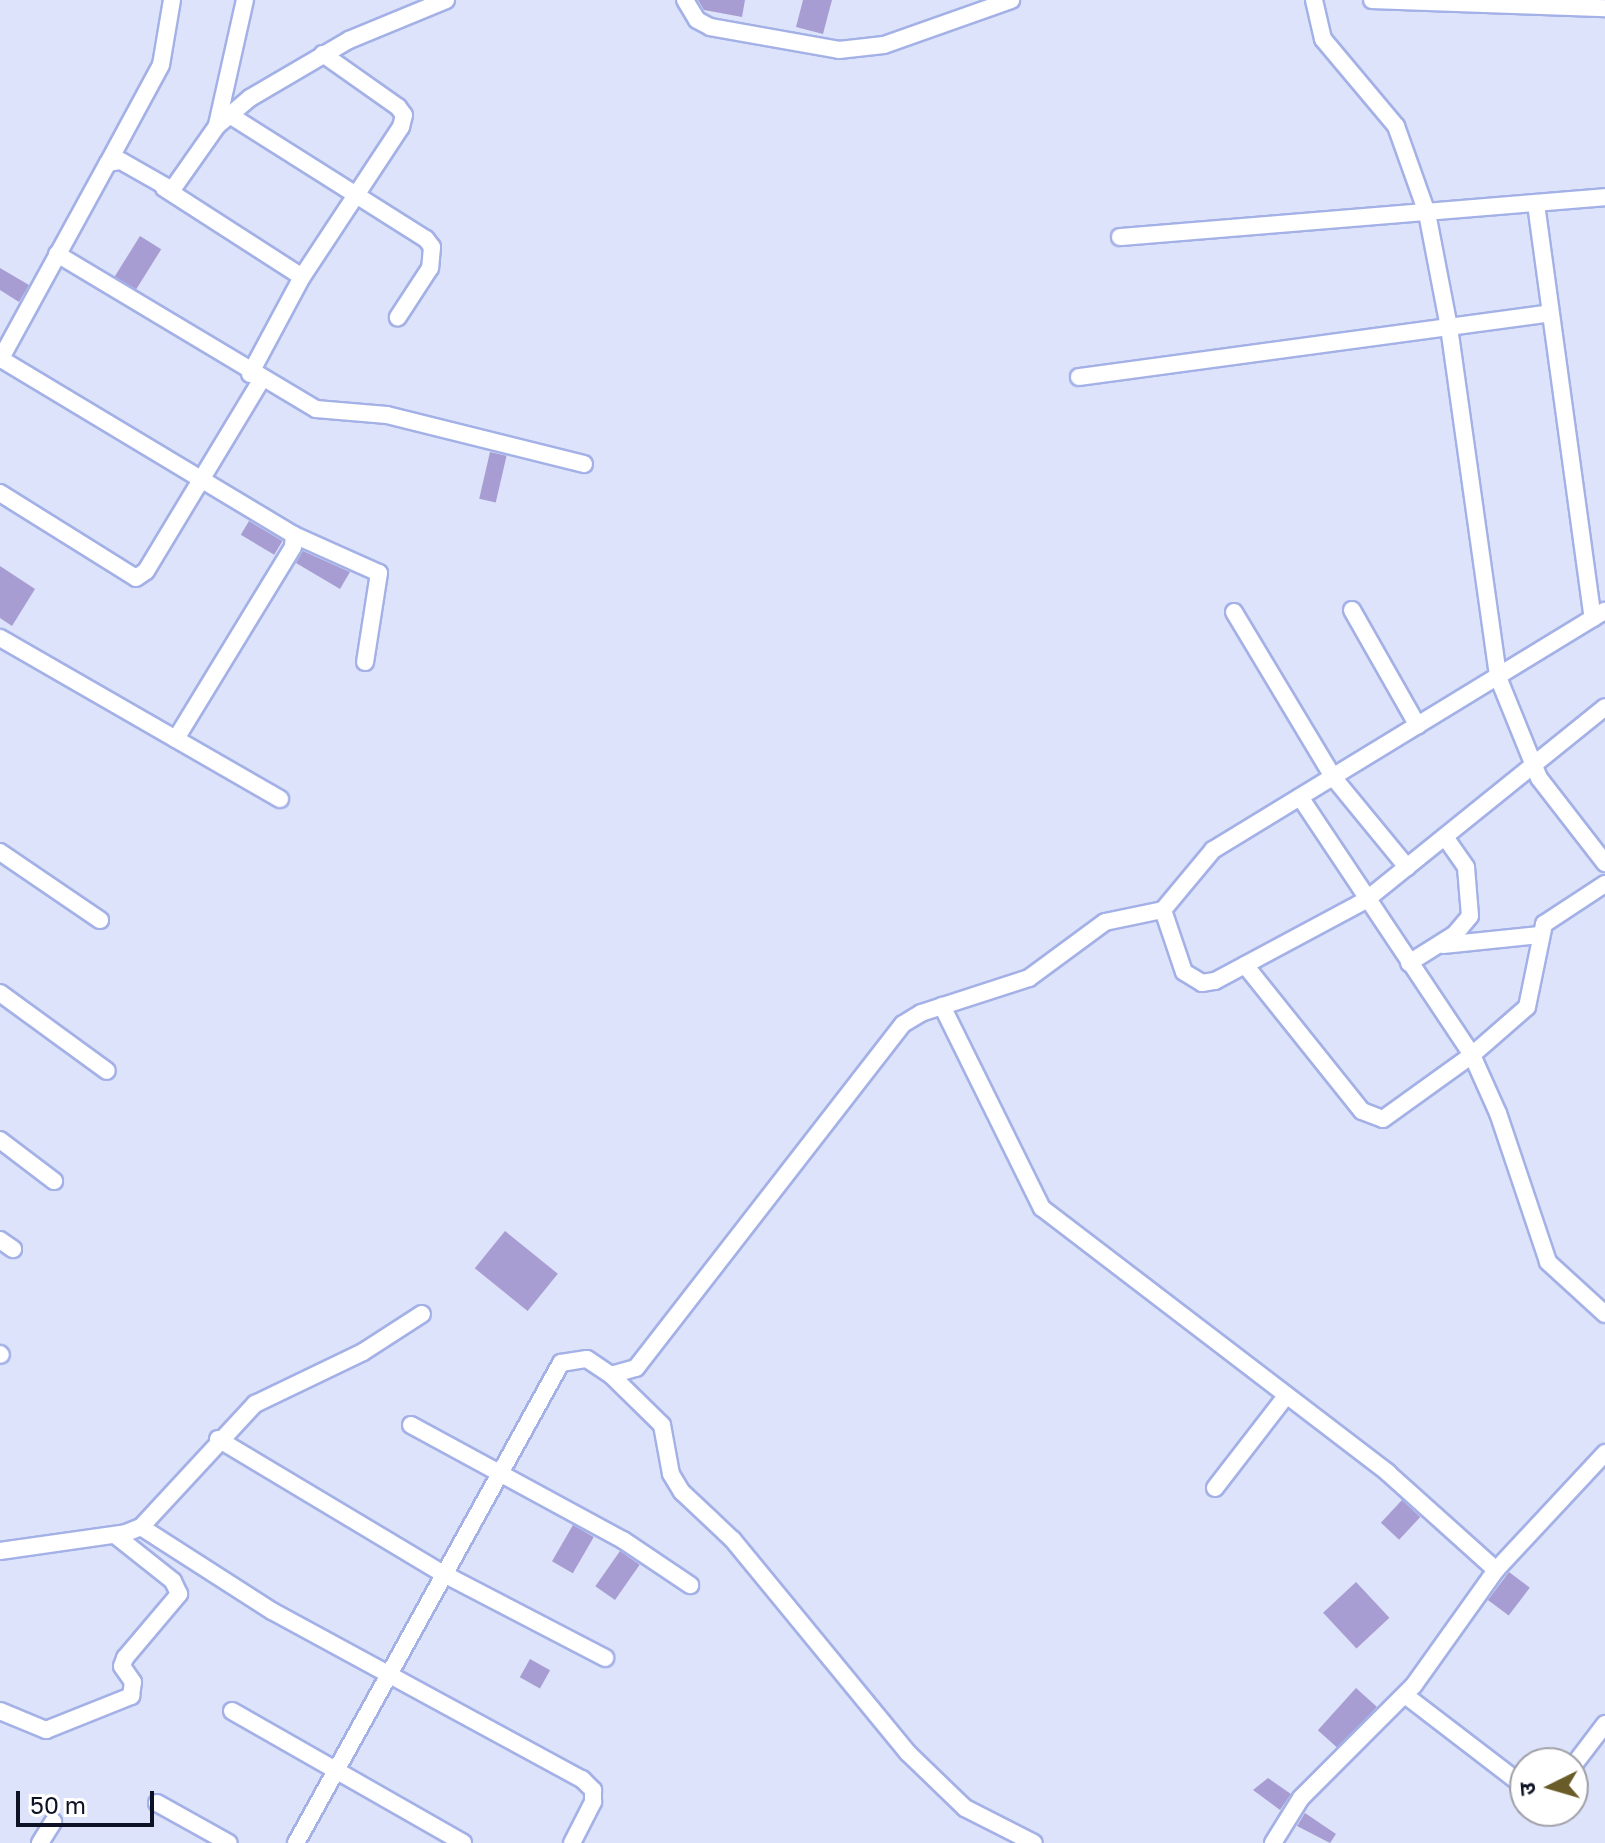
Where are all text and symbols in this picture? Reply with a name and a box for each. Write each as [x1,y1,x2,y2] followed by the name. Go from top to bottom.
[1509,1747,1589,1827] north arrow
[20,1775,158,1825] scale bar
[1513,1781,1541,1797] text: उ
[30,1790,86,1819] text: 50 m

